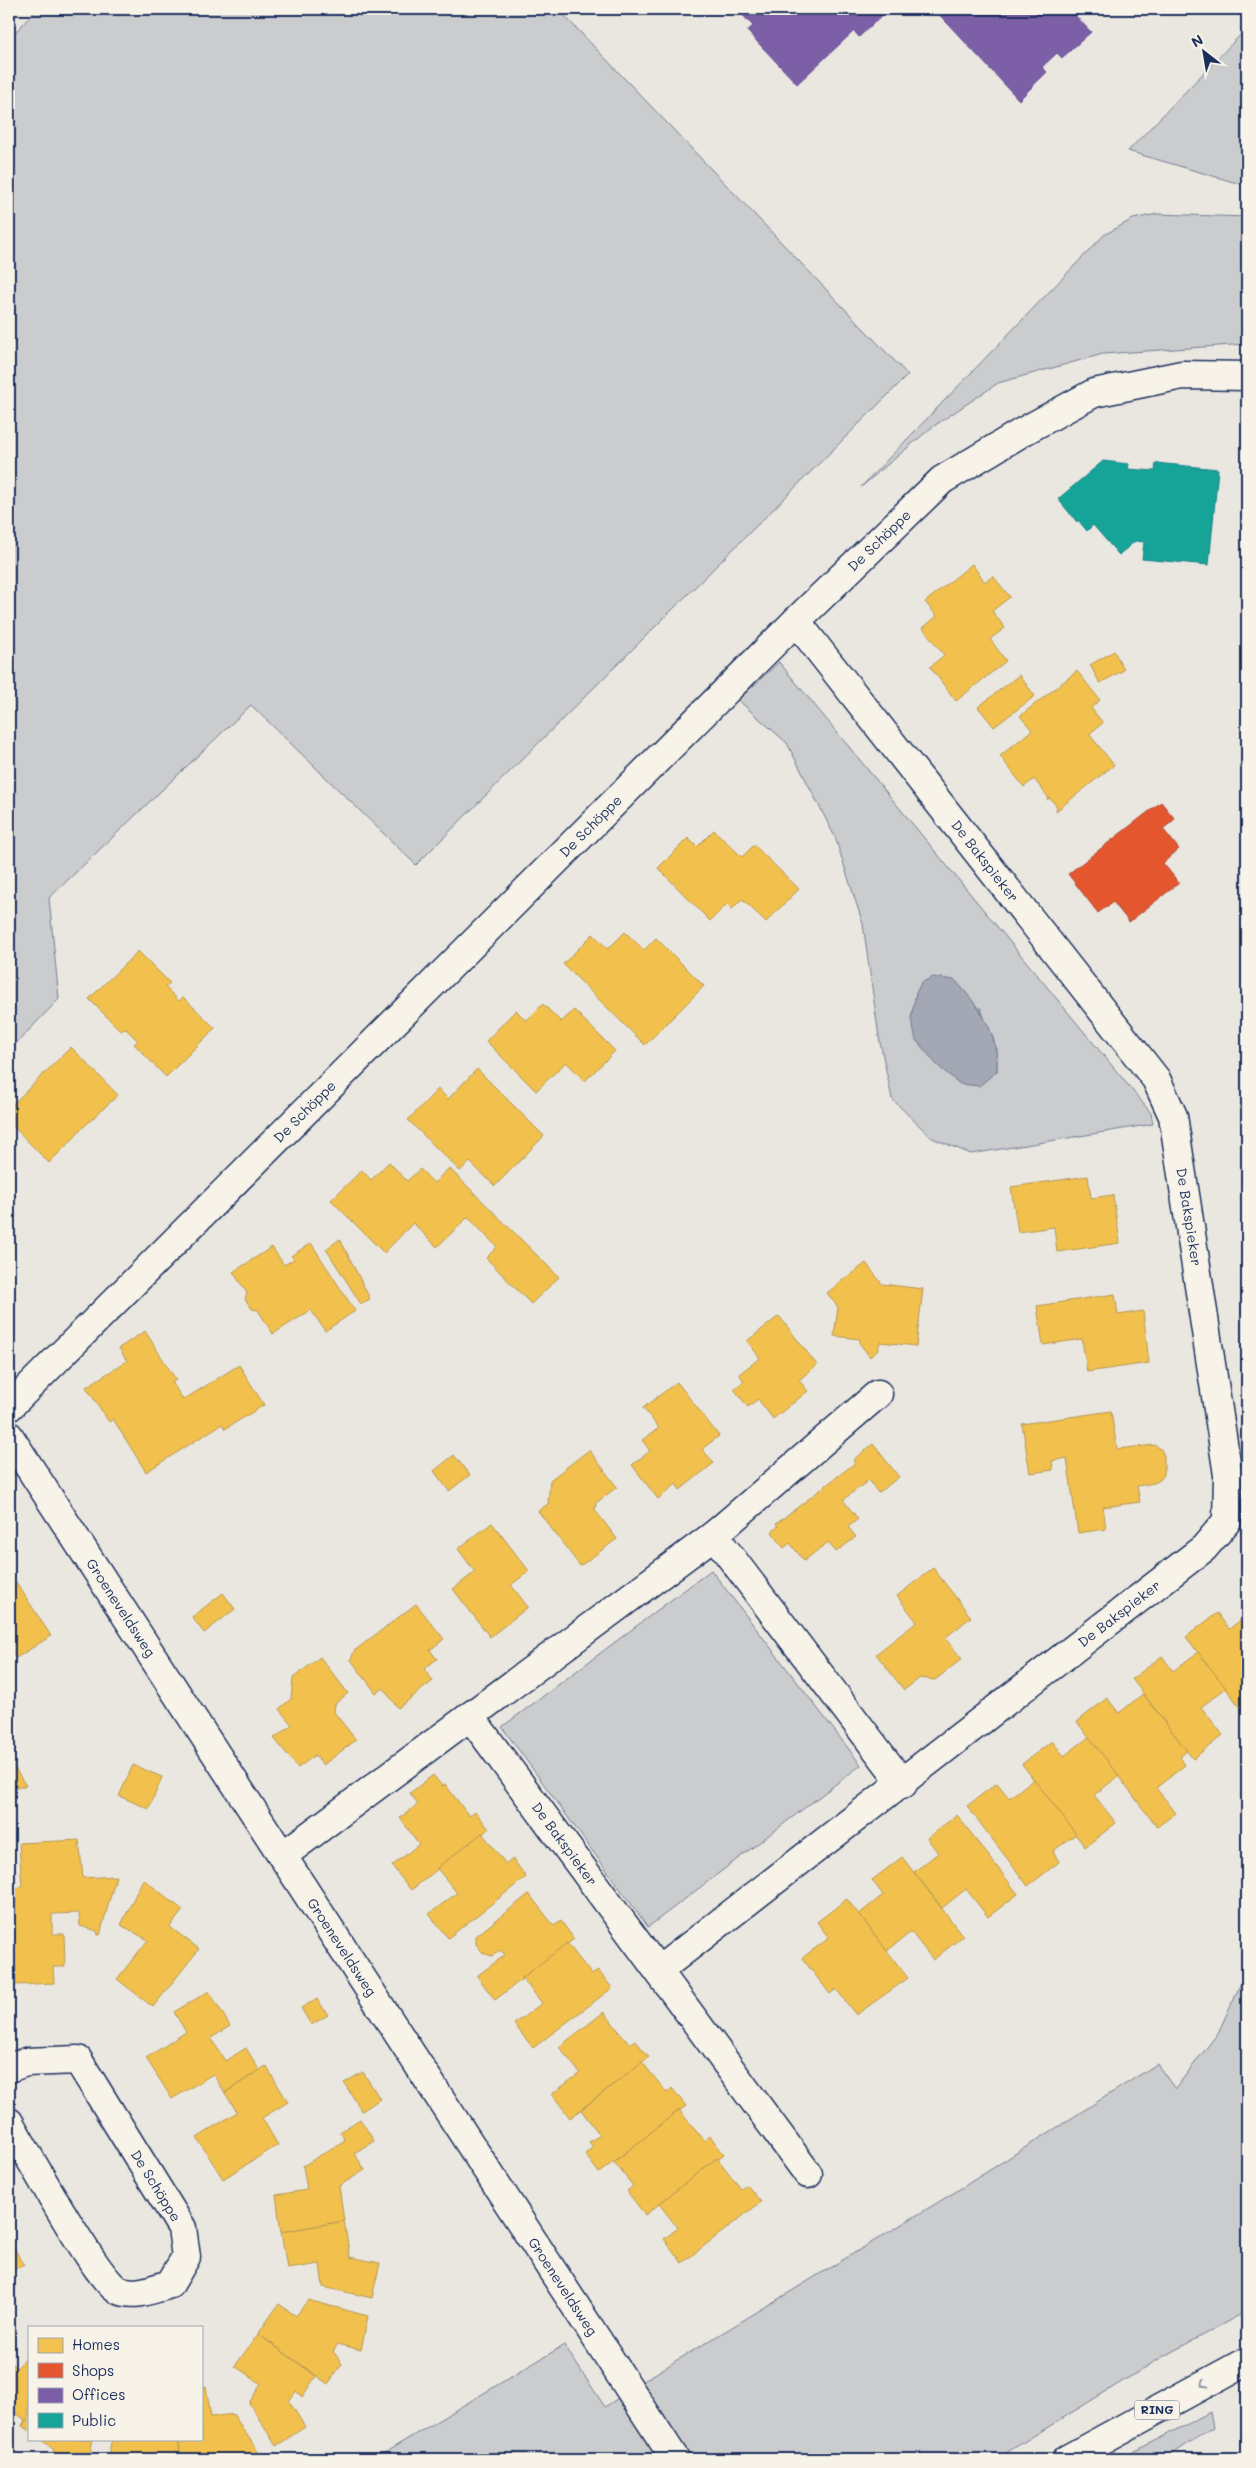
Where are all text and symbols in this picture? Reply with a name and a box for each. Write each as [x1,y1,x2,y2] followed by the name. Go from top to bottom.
[1178,28,1228,78] north arrow
[1188,30,1207,51] text: N
[843,505,915,575] street label: De Schöppe
[555,790,626,861] street label: De Schöppe
[947,816,1023,906] street label: De Bakspieker
[269,1076,340,1147] street label: De Schöppe
[1172,1166,1207,1267] street label: De Bakspieker
[82,1555,160,1660] street label: Groeneveldsweg
[1074,1575,1164,1651] street label: De Bakspieker
[528,1798,602,1889] street label: De Bakspieker
[303,1894,381,2000] street label: Groeneveldsweg
[127,2146,186,2225] street label: De Schöppe
[524,2233,602,2339] street label: Groeneveldsweg
[28,2326,202,2440] legend
[72,2334,120,2354] text: Homes
[72,2360,114,2380] text: Shops
[1201,2378,1210,2388] one-way arrow
[72,2384,126,2404] text: Offices
[1134,2400,1180,2420] road number: RING
[72,2410,116,2430] text: Public

